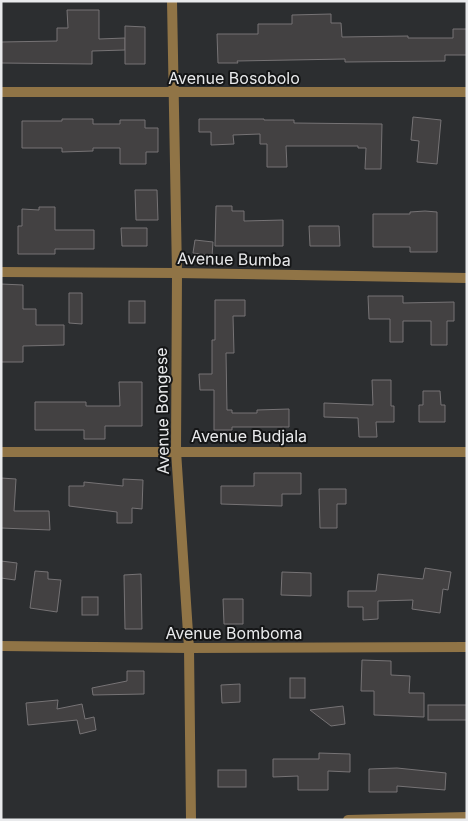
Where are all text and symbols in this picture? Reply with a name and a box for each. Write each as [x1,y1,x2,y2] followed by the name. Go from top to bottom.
[168,68,300,88] street label: Avenue Bosobolo
[177,248,291,270] street label: Avenue Bumba
[151,347,173,475] street label: Avenue Bongese
[191,426,307,446] street label: Avenue Budjala
[165,623,303,643] street label: Avenue Bomboma

